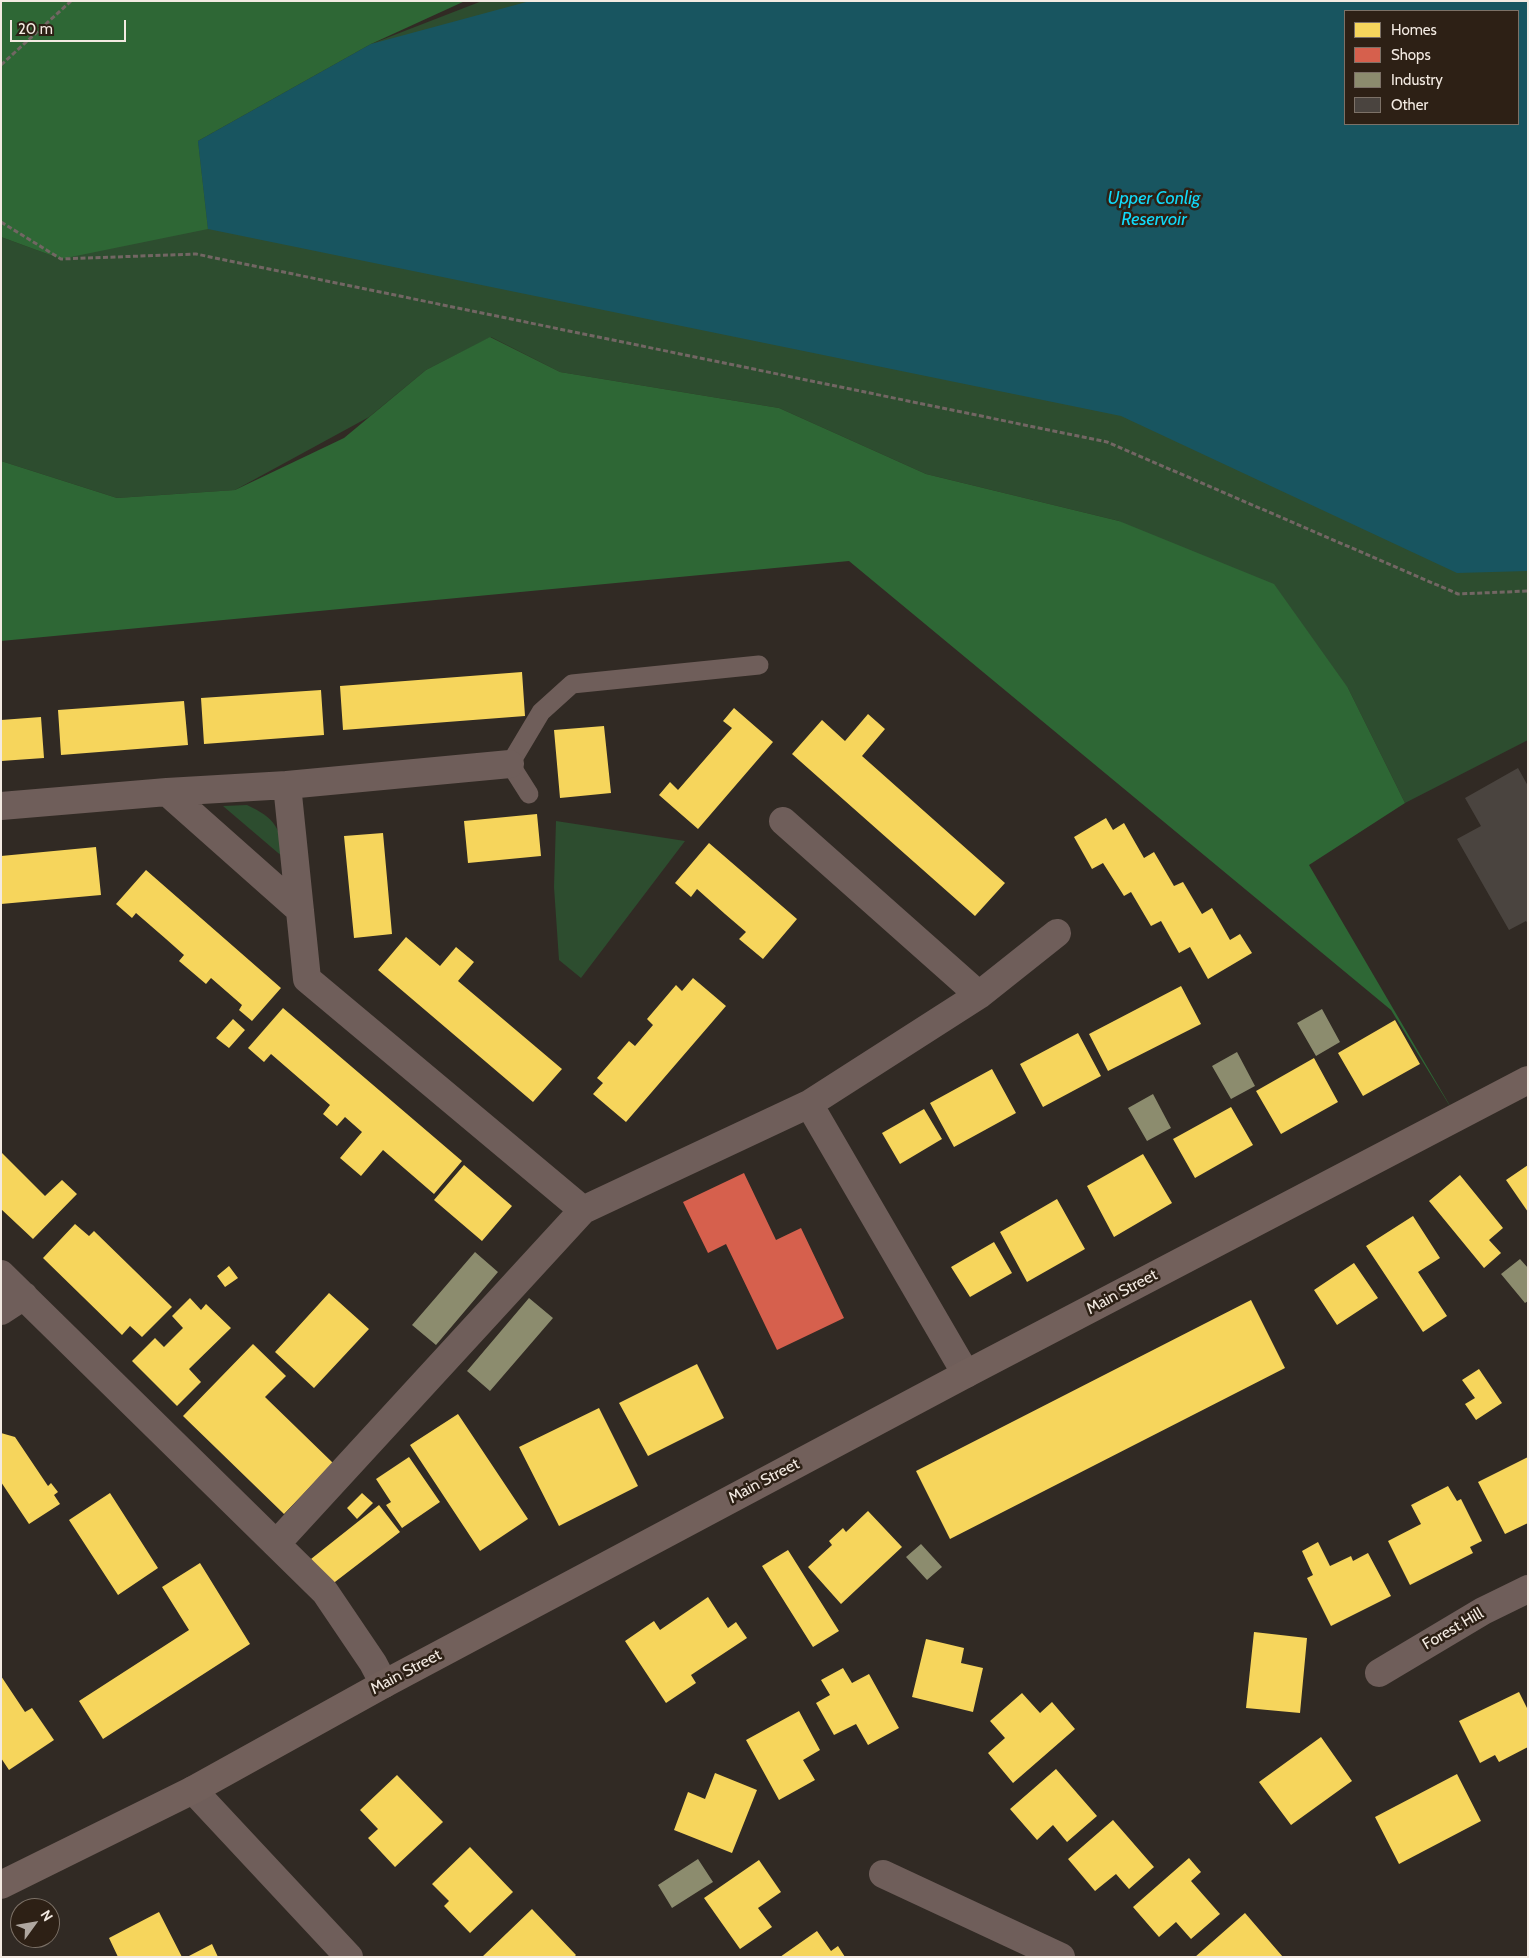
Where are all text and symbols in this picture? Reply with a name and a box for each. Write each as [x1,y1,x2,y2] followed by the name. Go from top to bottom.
[12,10,129,42] scale bar
[1344,10,1519,125] legend
[18,20,53,38] text: 20 m
[1391,21,1437,39] text: Homes
[1391,46,1431,64] text: Shops
[1391,71,1443,89] text: Industry
[1391,96,1428,114] text: Other
[1108,188,1200,230] water label: Upper Conlig Reservoir
[1083,1265,1161,1319] street label: Main Street
[725,1454,803,1508] street label: Main Street
[1419,1604,1487,1654] street label: Forest Hill
[367,1645,445,1699] street label: Main Street
[10,1898,60,1948] north arrow
[37,1907,57,1925] text: N

